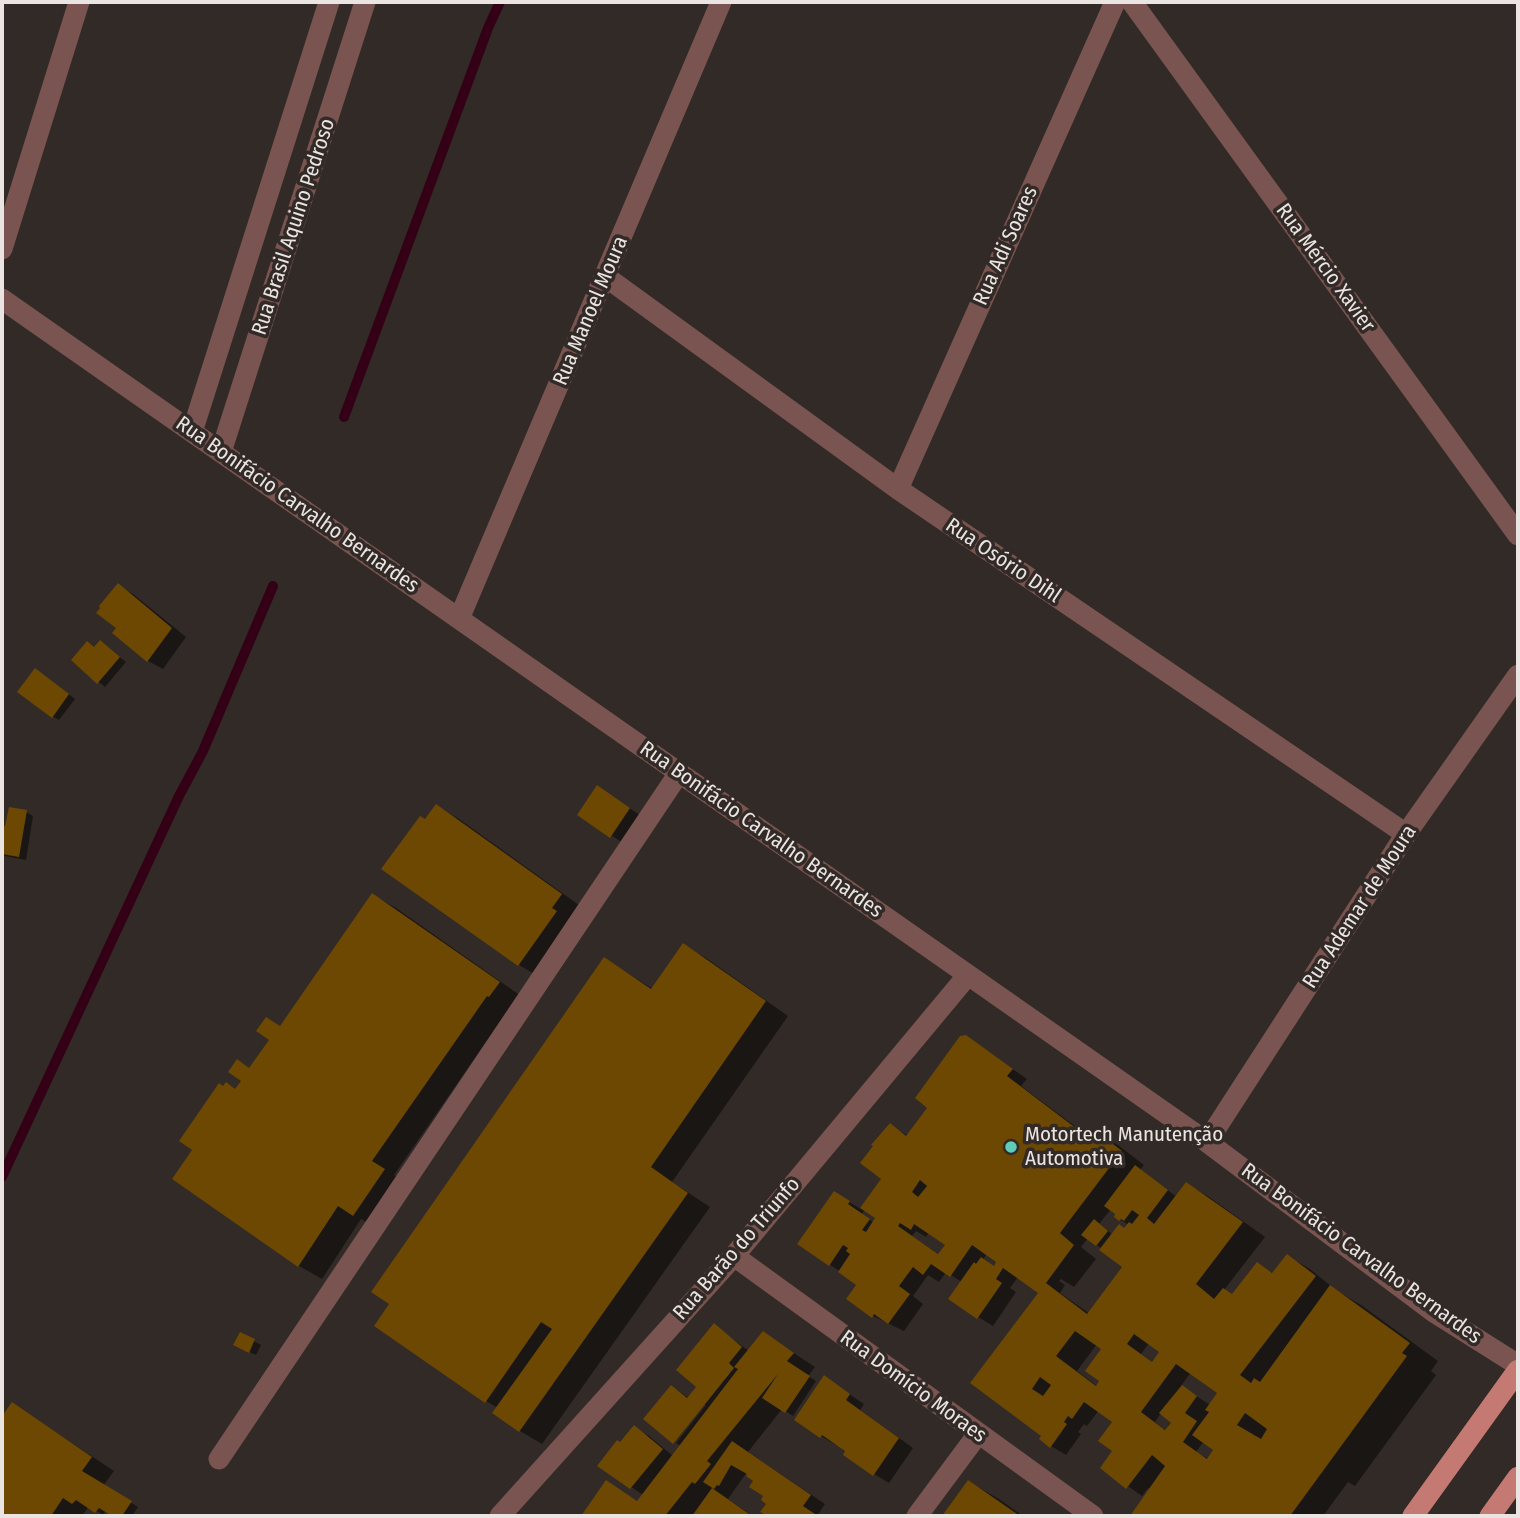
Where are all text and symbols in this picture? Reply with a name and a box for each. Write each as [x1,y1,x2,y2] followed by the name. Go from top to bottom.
[247,116,341,338] street label: Rua Brasil Aquino Pedroso
[968,182,1044,310] street label: Rua Adi Soares
[1270,199,1380,337] street label: Rua Mércio Xavier
[548,233,634,389] street label: Rua Manoel Moura
[171,411,423,599] street label: Rua Bonifácio Carvalho Bernardes
[941,513,1065,609] street label: Rua Osório Dihl
[635,736,887,924] street label: Rua Bonifácio Carvalho Bernardes
[1298,821,1422,993] street label: Rua Ademar de Moura
[1025,1122,1223,1172] place label: Motortech Manutenção Automotiva
[1003,1139,1019,1155] marker: Motortech Manutenção Automotiva
[1236,1158,1486,1350] street label: Rua Bonifácio Carvalho Bernardes
[668,1173,806,1325] street label: Rua Barão do Triunfo
[835,1325,991,1449] street label: Rua Domício Moraes

